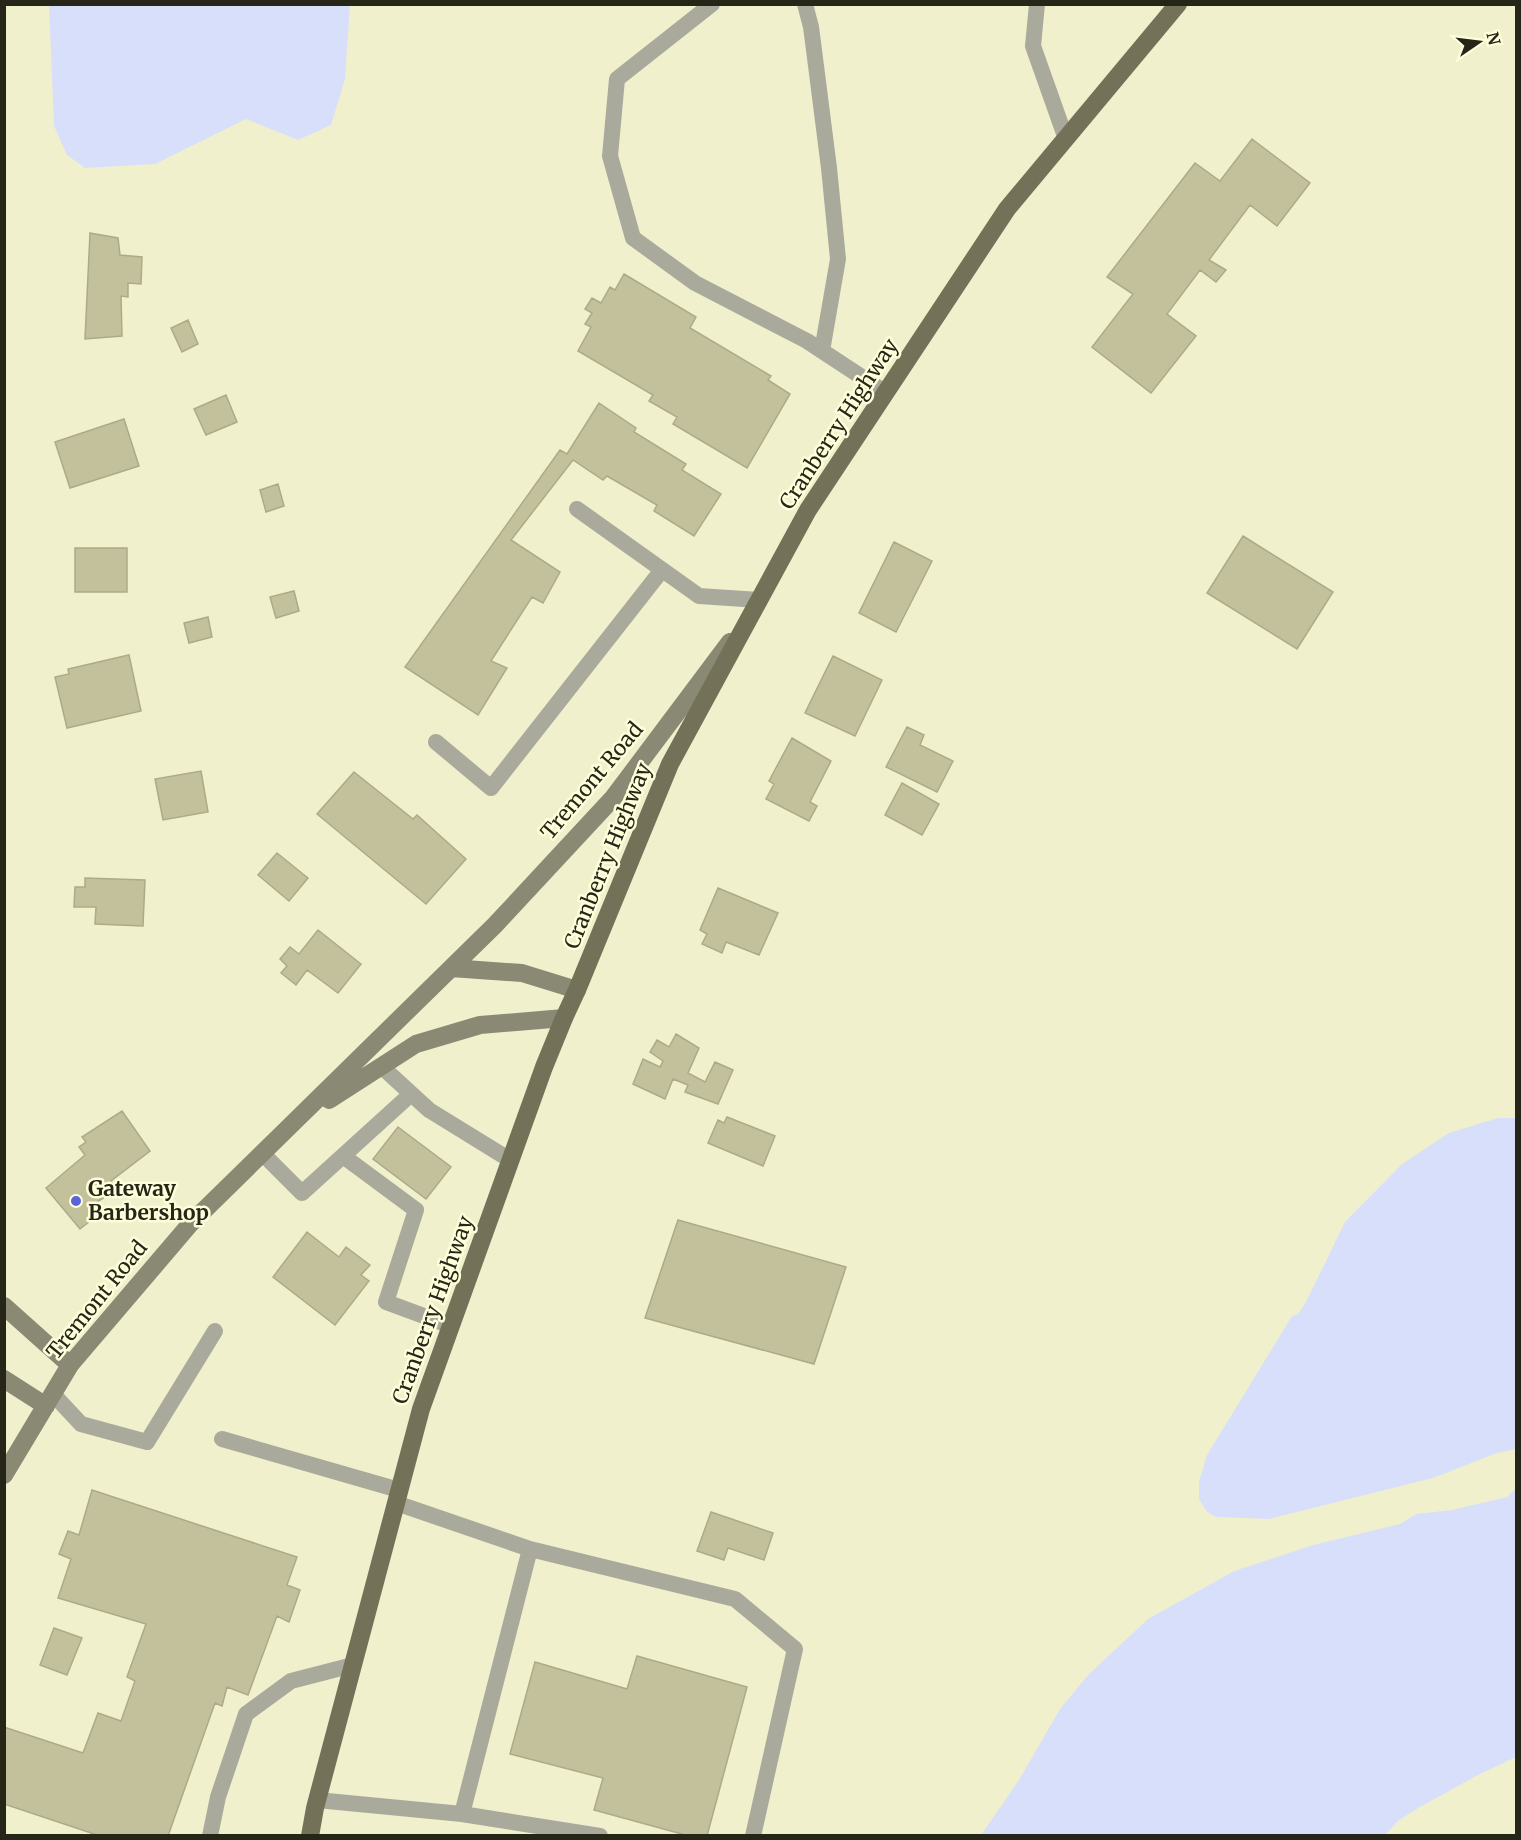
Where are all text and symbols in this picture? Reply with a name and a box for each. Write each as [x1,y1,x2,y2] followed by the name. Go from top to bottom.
[1449,12,1509,72] north arrow
[1482,30,1505,47] text: N
[773,333,904,514] street label: Cranberry Highway
[535,716,649,845] street label: Tremont Road
[558,758,657,953] street label: Cranberry Highway
[88,1175,209,1226] place label: Gateway Barbershop
[69,1194,83,1208] marker: Gateway Barbershop
[386,1211,479,1408] street label: Cranberry Highway
[40,1235,153,1365] street label: Tremont Road

